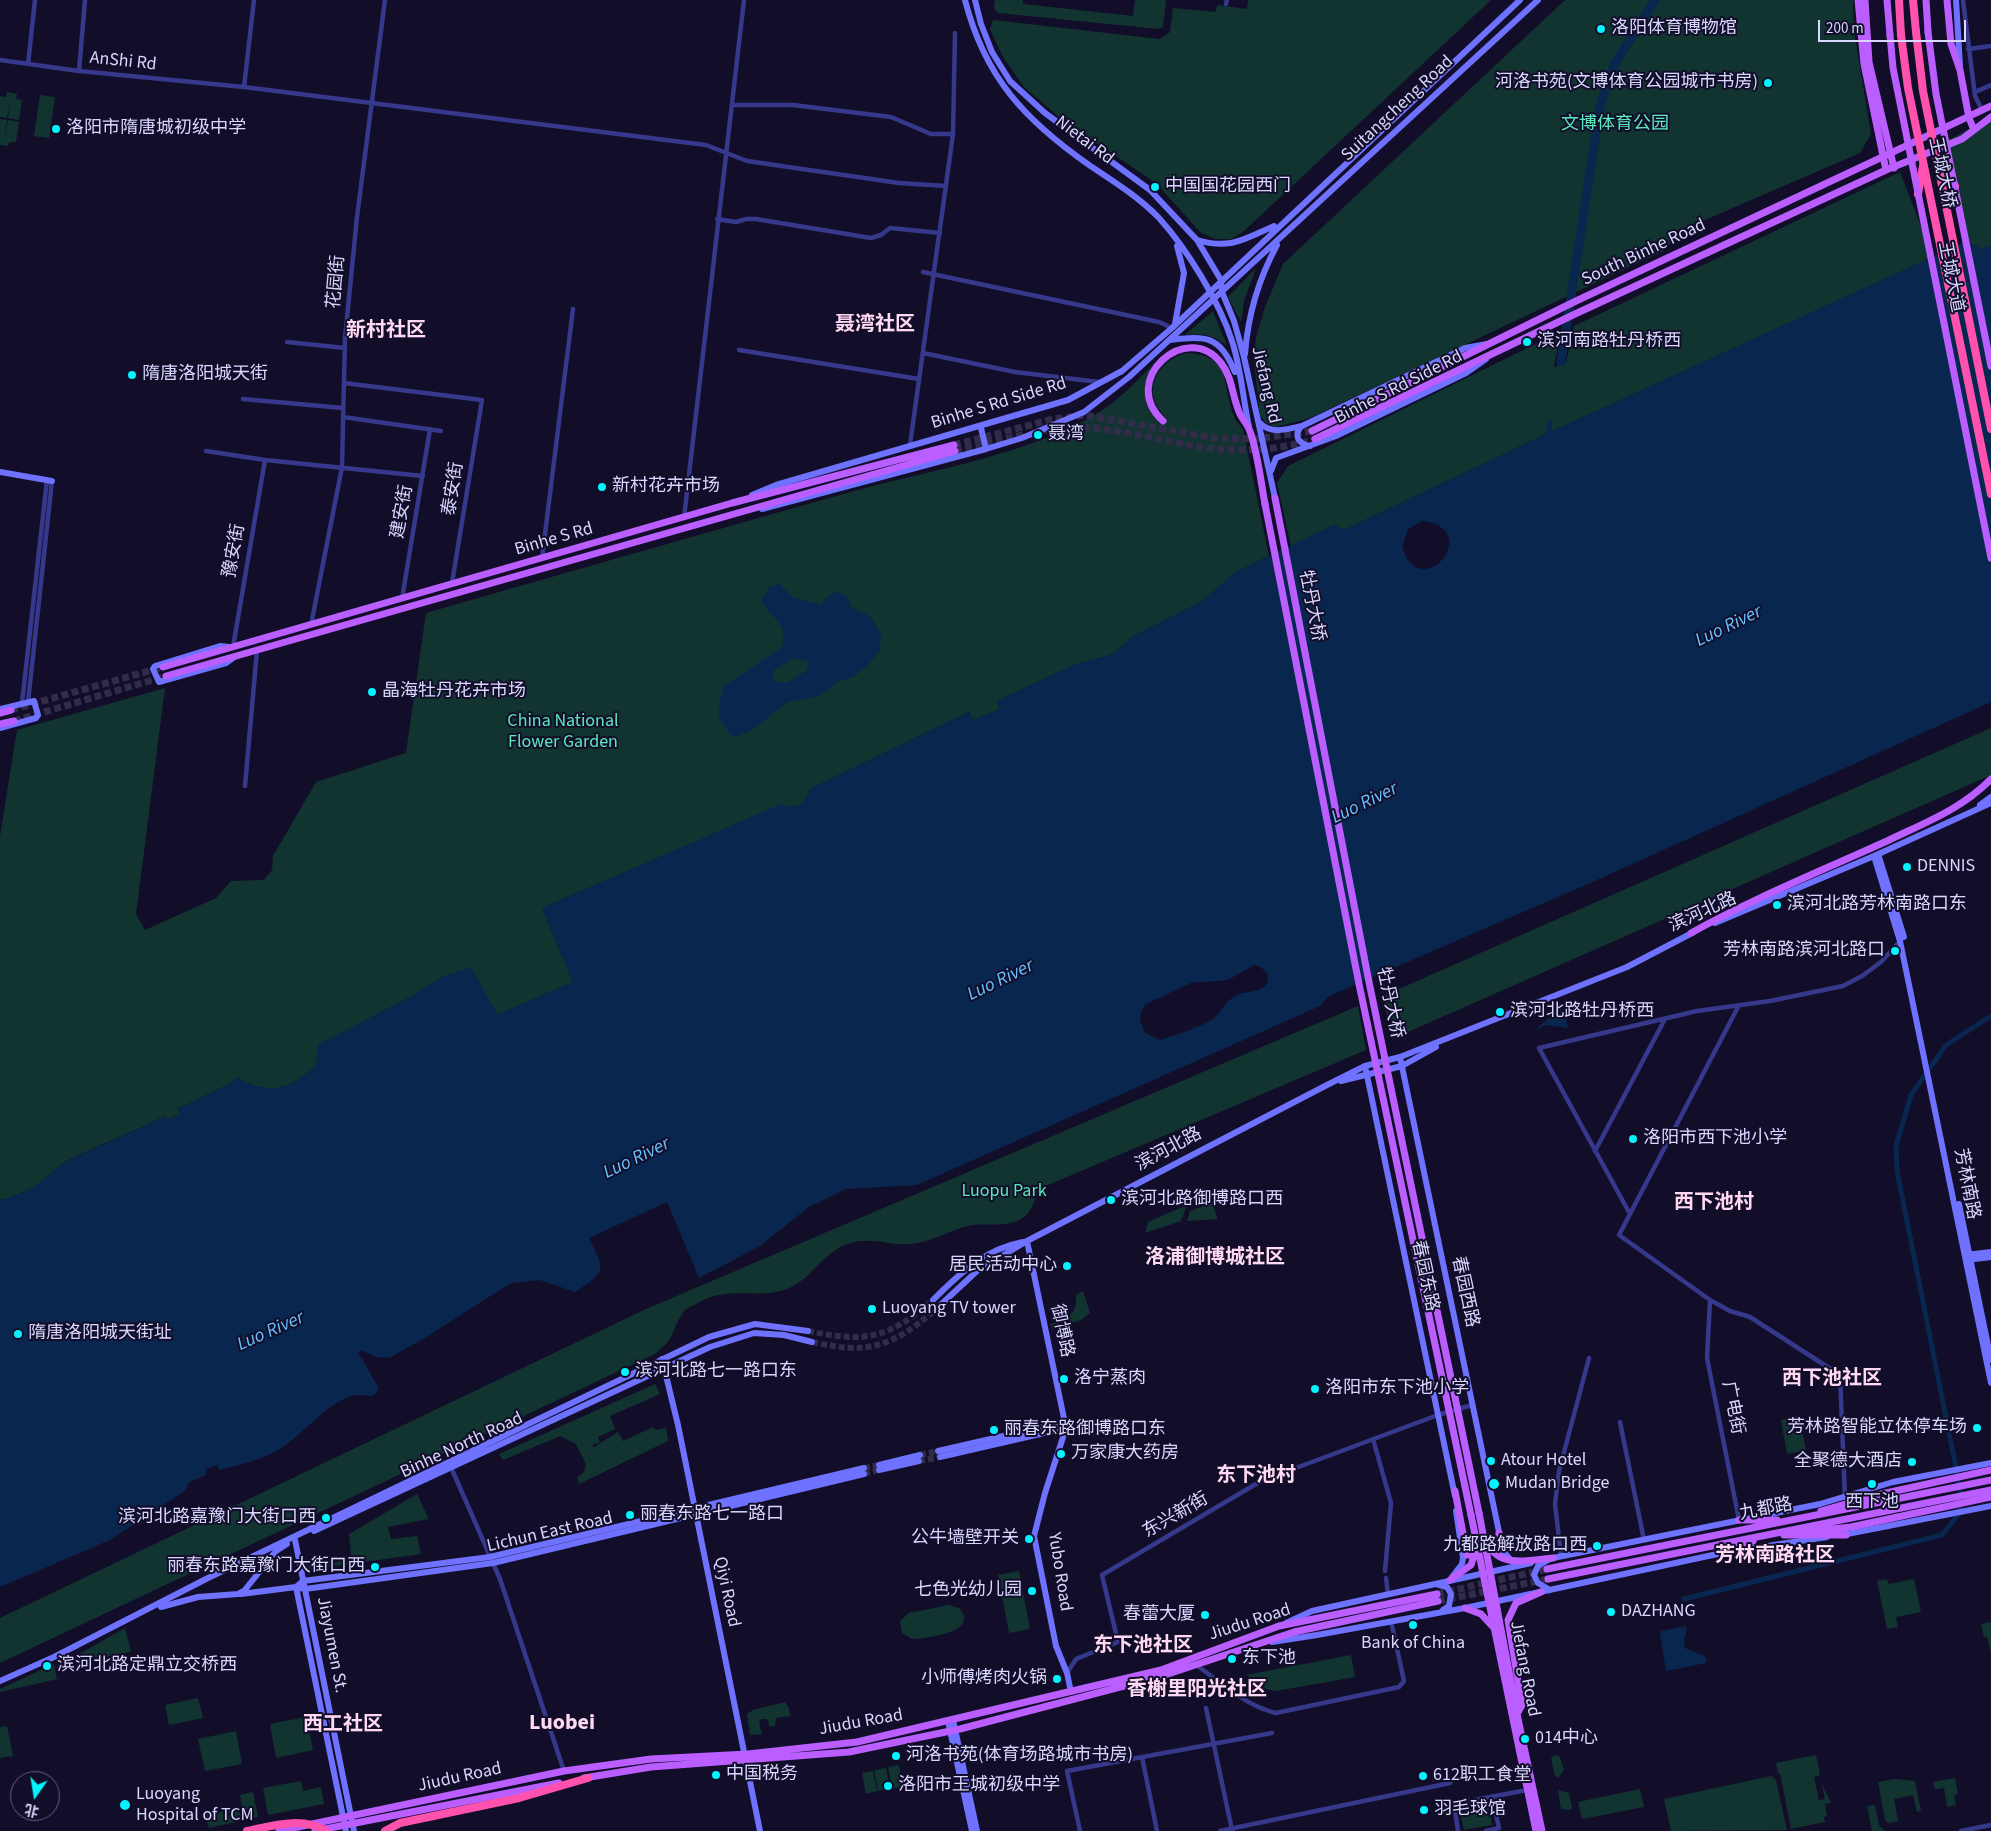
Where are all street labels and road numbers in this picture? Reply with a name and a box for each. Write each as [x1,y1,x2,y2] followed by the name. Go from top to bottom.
[89,48,157,76] street label: AnShi Rd
[1337,52,1459,166] street label: Suitangcheng Road
[1050,112,1118,170] street label: Nietai Rd
[1923,136,1959,210] street label: 王城大桥
[1579,215,1709,291] street label: South Binhe Road
[1933,240,1967,314] street label: 王城大道
[324,254,350,310] street label: 花园街
[1246,344,1284,426] street label: Jiefang Rd
[1331,346,1467,430] street label: Binhe S Rd Side Rd
[929,373,1069,435] street label: Binhe S Rd Side Rd
[439,461,469,517] street label: 泰安街
[388,484,418,540] street label: 建安街
[512,519,596,561] street label: Binhe S Rd
[220,523,250,579] street label: 豫安街
[1294,569,1328,643] street label: 牡丹大桥
[1666,888,1740,938] street label: 滨河北路
[1371,966,1407,1040] street label: 牡丹大桥
[1132,1124,1206,1176] street label: 滨河北路
[1949,1147,1983,1221] street label: 芳林南路
[1406,1239,1442,1313] street label: 春园东路
[1446,1255,1482,1329] street label: 春园西路
[1045,1302,1077,1360] street label: 御博路
[1716,1379,1748,1437] street label: 广电街
[397,1408,527,1484] street label: Binhe North Road
[1139,1489,1213,1543] street label: 东兴新街
[1737,1494,1795,1526] street label: 九都路
[485,1508,615,1558] street label: Lichun East Road
[1042,1531,1076,1613] street label: Yubo Road
[708,1555,744,1629] street label: Qiyi Road
[311,1595,351,1695] street label: Jiayumen St.
[1206,1600,1294,1646] street label: Jiudu Road
[1504,1619,1544,1719] street label: Jiefang Road
[817,1705,905,1741] street label: Jiudu Road
[416,1759,504,1797] street label: Jiudu Road

